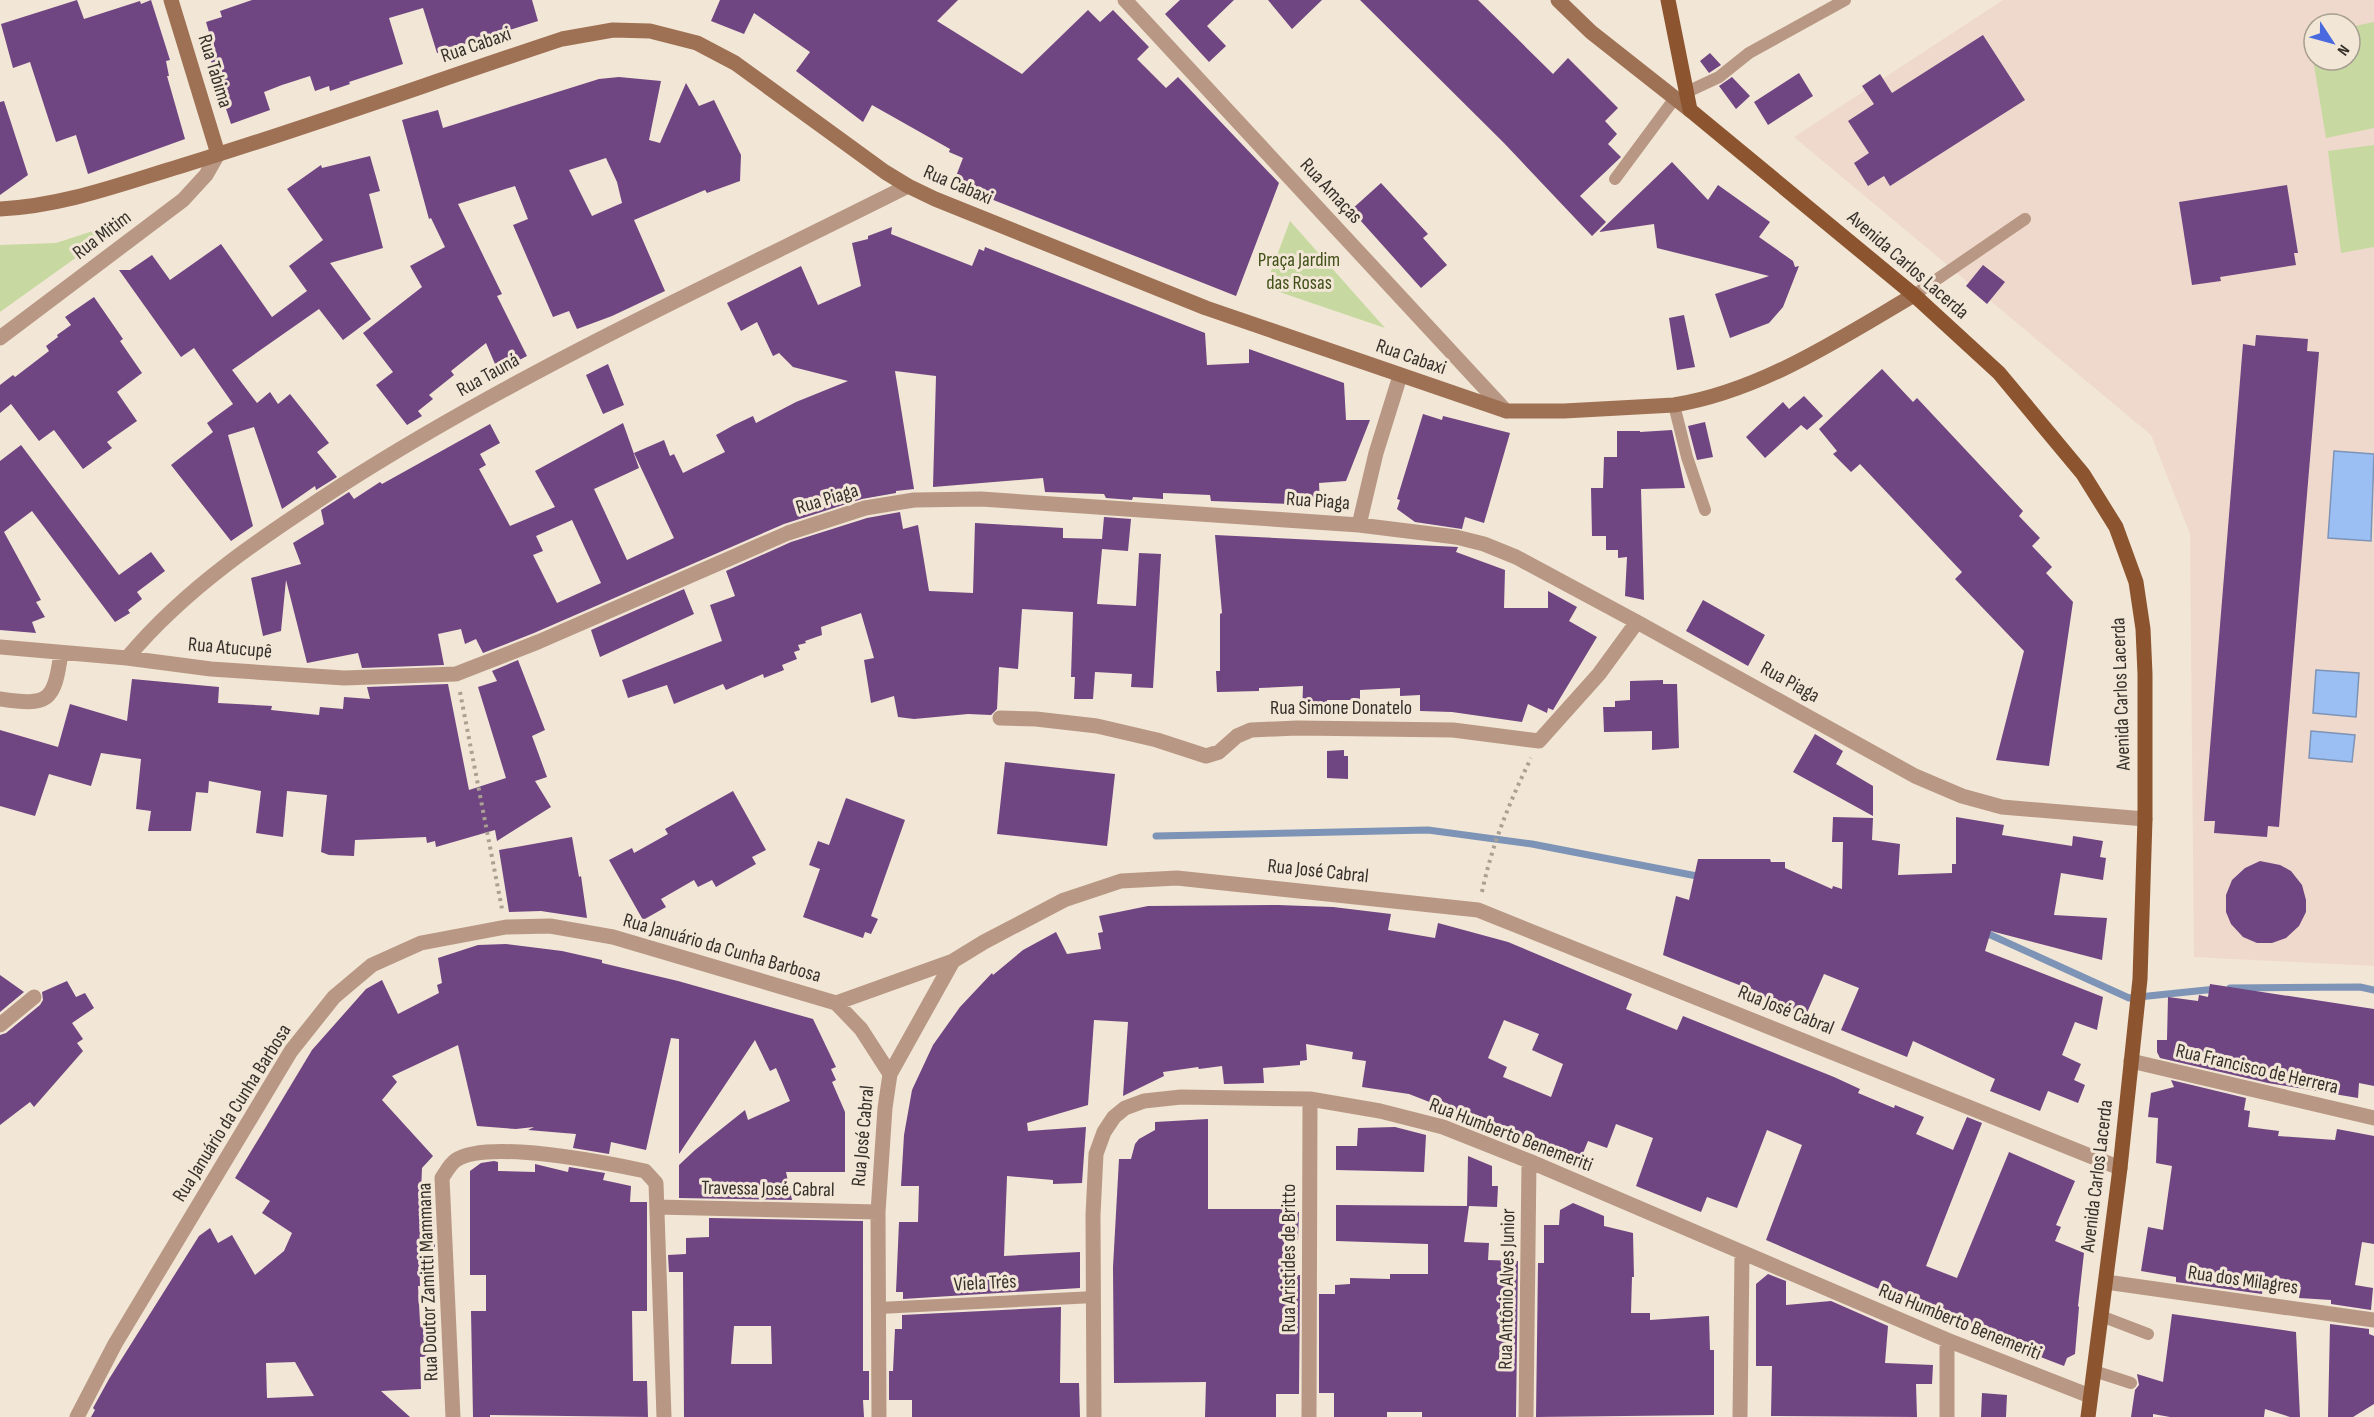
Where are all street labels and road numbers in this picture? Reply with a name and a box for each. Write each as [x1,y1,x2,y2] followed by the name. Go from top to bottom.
[438,22,514,68] street label: Rua Cabaxi
[192,31,238,111] street label: Rua Tabima
[1295,153,1367,229] street label: Rua Amaças
[920,160,996,210] street label: Rua Cabaxi
[68,205,136,265] street label: Rua Mitim
[1842,205,1974,324] street label: Avenida Carlos Lacerda
[1373,334,1449,380] street label: Rua Cabaxi
[453,348,523,402] street label: Rua Tauná
[793,478,861,520] street label: Rua Piaga
[1285,487,1351,515] street label: Rua Piaga
[2106,617,2136,772] street label: Avenida Carlos Lacerda
[187,632,273,664] street label: Rua Atucupê
[1756,656,1824,708] street label: Rua Piaga
[1270,696,1412,720] street label: Rua Simone Donatelo
[1266,854,1370,888] street label: Rua José Cabral
[620,908,824,988] street label: Rua Januário da Cunha Barbosa
[1734,980,1838,1040] street label: Rua José Cabral
[168,1020,296,1206] street label: Rua Januário da Cunha Barbosa
[2173,1039,2341,1099] street label: Rua Francisco de Herrera
[847,1084,879,1188] street label: Rua José Cabral
[1426,1093,1596,1177] street label: Rua Humberto Benemeriti
[2076,1099,2118,1254] street label: Avenida Carlos Lacerda
[701,1176,835,1202] street label: Travessa José Cabral
[413,1182,443,1382] street label: Rua Doutor Zamitti Mammana
[1277,1184,1301,1332] street label: Rua Aristides de Britto
[1494,1208,1520,1370] street label: Rua Antônio Alves Junior
[2186,1260,2300,1300] street label: Rua dos Milagres
[953,1269,1017,1297] street label: Viela Três
[1875,1278,2045,1366] street label: Rua Humberto Benemeriti

